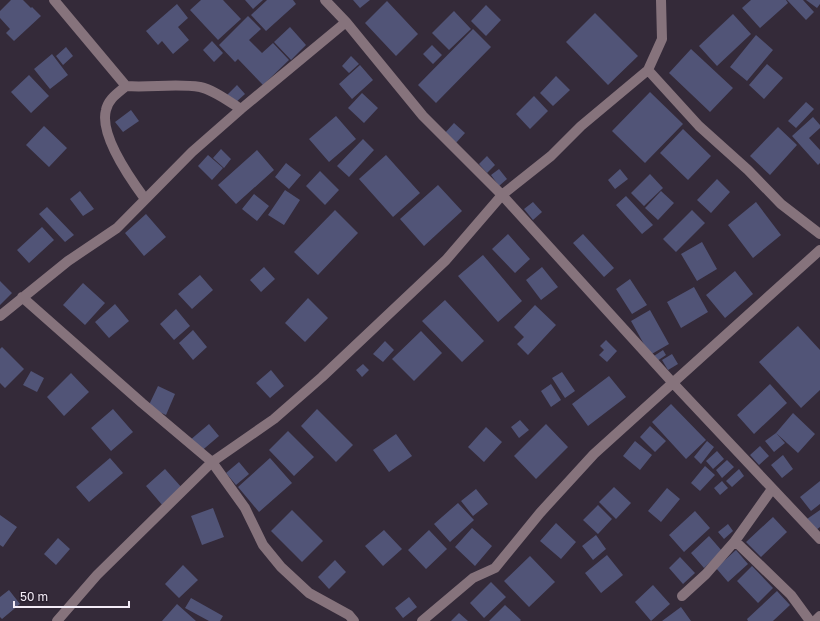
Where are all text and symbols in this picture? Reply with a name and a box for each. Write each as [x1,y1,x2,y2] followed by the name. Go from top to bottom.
[14,583,129,609] scale bar
[20,589,48,604] text: 50 m

